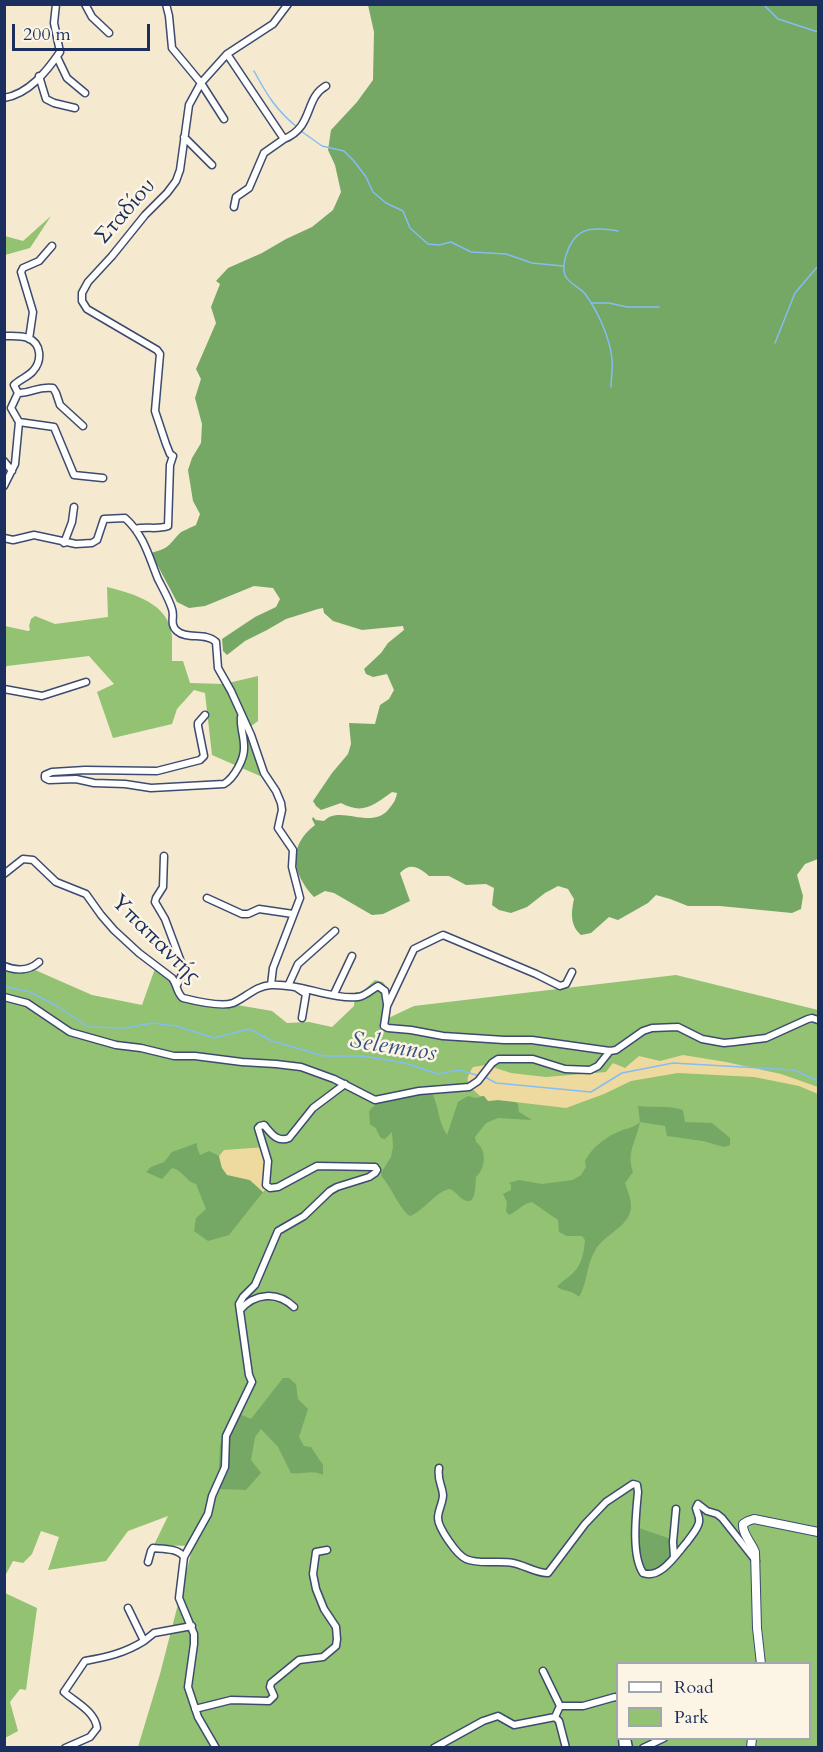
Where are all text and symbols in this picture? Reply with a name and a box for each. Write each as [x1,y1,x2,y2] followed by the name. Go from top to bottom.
[15,12,153,50] scale bar
[23,22,71,47] text: 200 m
[90,174,162,250] street label: Σταδίου
[105,890,205,990] street label: Υπαπαντής
[348,1027,438,1069] water label: Selemnos
[616,1662,811,1740] legend
[674,1675,714,1700] text: Road
[674,1705,709,1730] text: Park

